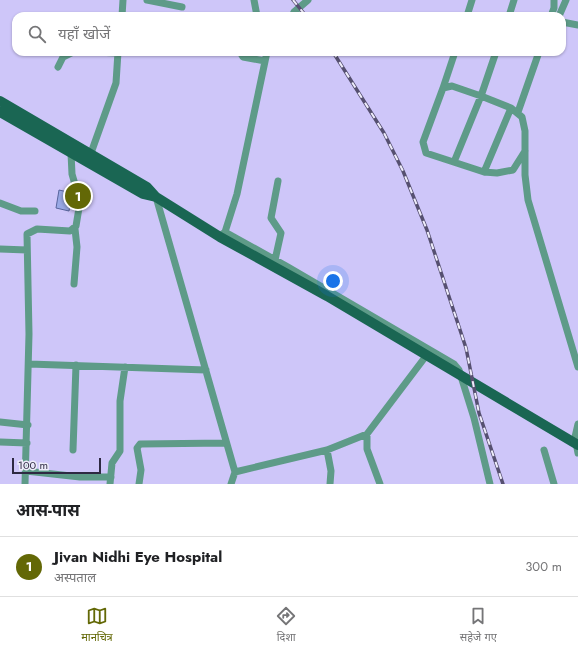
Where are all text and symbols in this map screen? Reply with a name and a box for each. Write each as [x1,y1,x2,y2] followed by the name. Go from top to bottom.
[12,12,566,56] search box
[26,23,48,45] icon: search
[58,23,110,45] text: यहाँ खोजें
[65,181,91,211] pin: 1
[323,271,343,291] your location
[12,456,101,475] scale bar
[18,457,48,473] text: 100 m
[16,498,80,522] text: आस-पास
[54,546,222,568] text: Jivan Nidhi Eye Hospital
[26,557,32,576] text: 1
[525,557,562,576] text: 300 m
[54,568,96,587] text: अस्पताल
[81,605,113,645] tab: मानचित्र
[275,605,297,645] tab: दिशा
[460,605,497,645] tab: सहेजे गए

